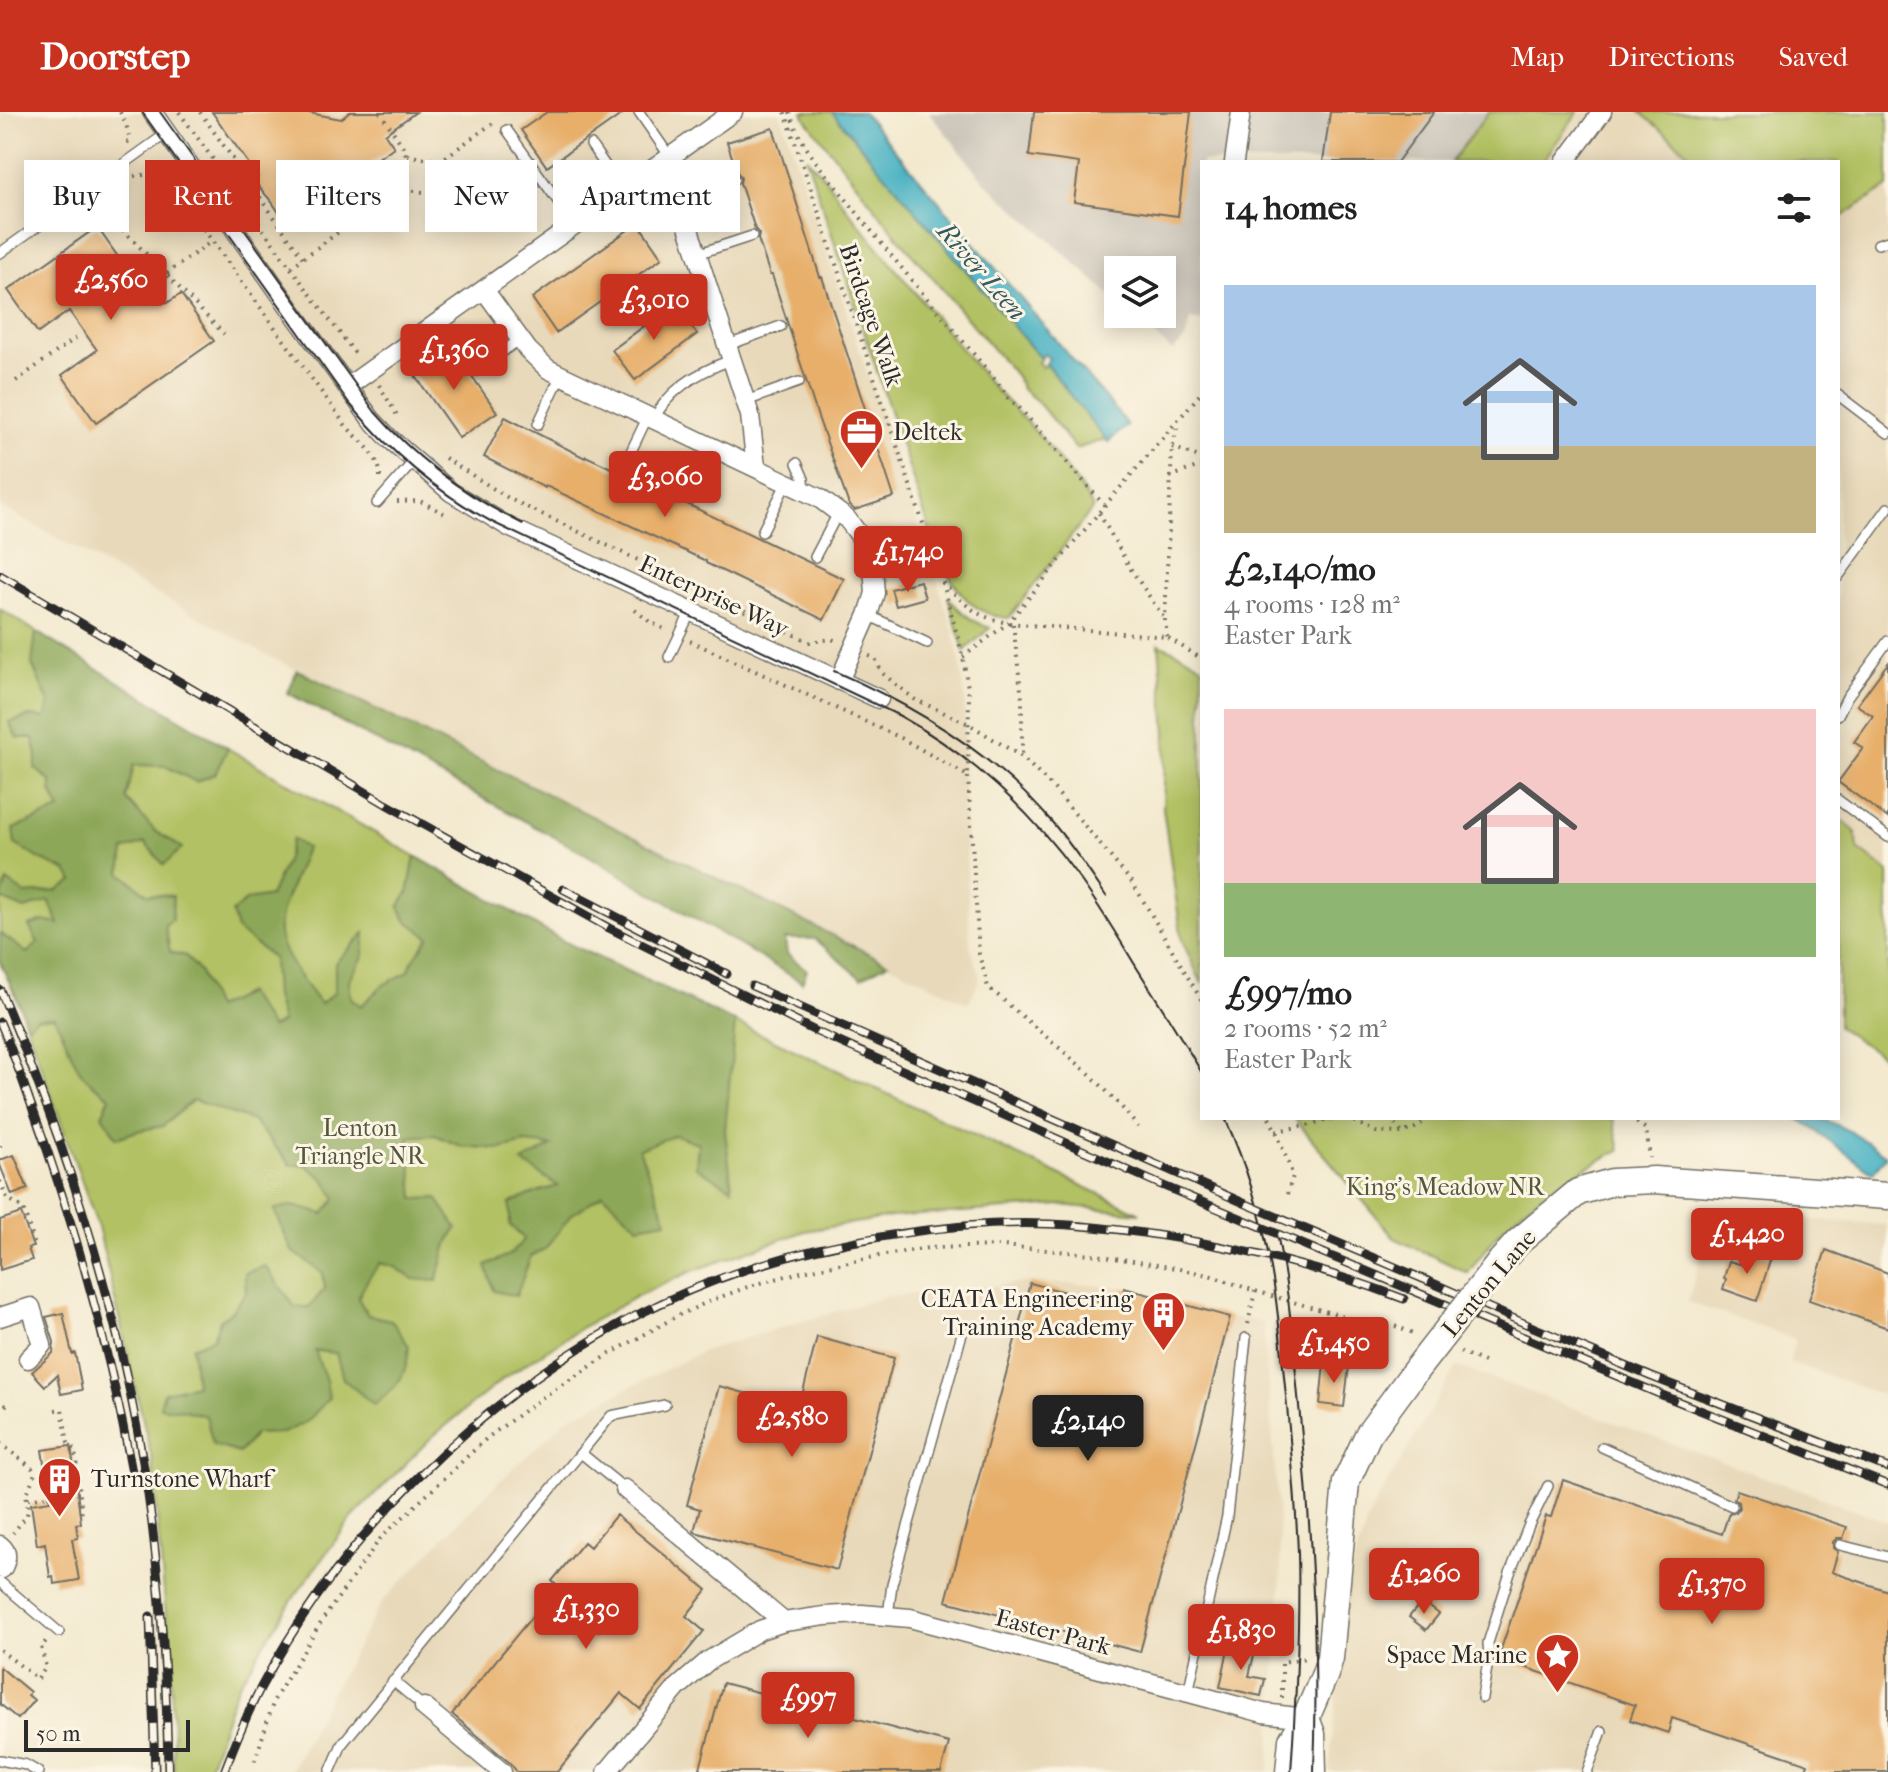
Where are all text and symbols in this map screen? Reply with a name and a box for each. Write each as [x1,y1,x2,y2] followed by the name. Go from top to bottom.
[40,34,190,79] text: Doorstep
[1511,40,1564,73] text: Map
[1608,40,1735,73] text: Directions
[1779,40,1848,73] text: Saved
[24,160,129,232] chip: Buy
[145,160,260,232] chip: Rent
[276,160,409,232] chip: Filters
[425,160,537,232] chip: New
[553,160,740,232] chip: Apartment
[1772,186,1816,230] icon: filters
[1224,188,1357,228] text: 14 homes
[929,215,1033,327] water label: River Leen
[833,240,909,391] street label: Birdcage Walk
[46,254,176,322] pin: £2,560
[1104,256,1176,328] map controls
[1104,256,1176,328] button: layers
[74,264,148,295] text: £2,560
[589,274,719,342] pin: £3,010
[618,284,690,315] text: £3,010
[389,324,519,392] pin: £1,360
[419,334,489,365] text: £1,360
[1448,337,1592,481] icon: home
[838,408,886,471] office icon: Deltek
[893,418,963,446] place label: Deltek
[600,451,730,519] pin: £3,060
[627,461,703,492] text: £3,060
[843,526,973,594] pin: £1,740
[872,536,944,567] text: £1,740
[635,549,794,643] street label: Enterprise Way
[1224,549,1376,589] text: £2,140/mo
[1224,589,1400,620] text: 4 rooms · 128 m²
[1224,620,1352,651] text: Easter Park
[1448,761,1592,905] icon: home
[1224,973,1352,1013] text: £997/mo
[1224,1013,1387,1044] text: 2 rooms · 52 m²
[1224,1044,1352,1075] text: Easter Park
[296,1114,426,1170] park label: Lenton Triangle NR
[1346,1173,1546,1201] park label: King's Meadow NR
[1682,1208,1812,1276] pin: £1,420
[1709,1218,1785,1249] text: £1,420
[1436,1224,1542,1342] street label: Lenton Lane
[921,1285,1134,1341] place label: CEATA Engineering Training Academy
[1140,1289,1188,1352] building icon: CEATA Engineering Training Academy
[1269,1317,1399,1385] pin: £1,450
[1298,1327,1370,1358] text: £1,450
[727,1391,857,1459] pin: £2,580
[1023,1395,1153,1463] pin: £2,140
[755,1401,829,1432] text: £2,580
[1050,1405,1126,1436] text: £2,140
[36,1455,84,1518] building icon: Turnstone Wharf
[91,1465,276,1493] place label: Turnstone Wharf
[1359,1548,1489,1616] pin: £1,260
[1387,1558,1461,1589] text: £1,260
[1647,1558,1777,1626] pin: £1,370
[1677,1568,1747,1599] text: £1,370
[521,1583,651,1651] pin: £1,330
[552,1593,620,1624] text: £1,330
[992,1603,1114,1661] street label: Easter Park
[1176,1604,1306,1672] pin: £1,830
[1206,1614,1276,1645] text: £1,830
[1534,1631,1582,1694] place icon: Space Marine
[1387,1641,1527,1669] place label: Space Marine
[761,1672,855,1740] pin: £997
[779,1682,837,1713] text: £997
[24,1716,190,1752] scale bar
[36,1721,81,1747] text: 50 m

